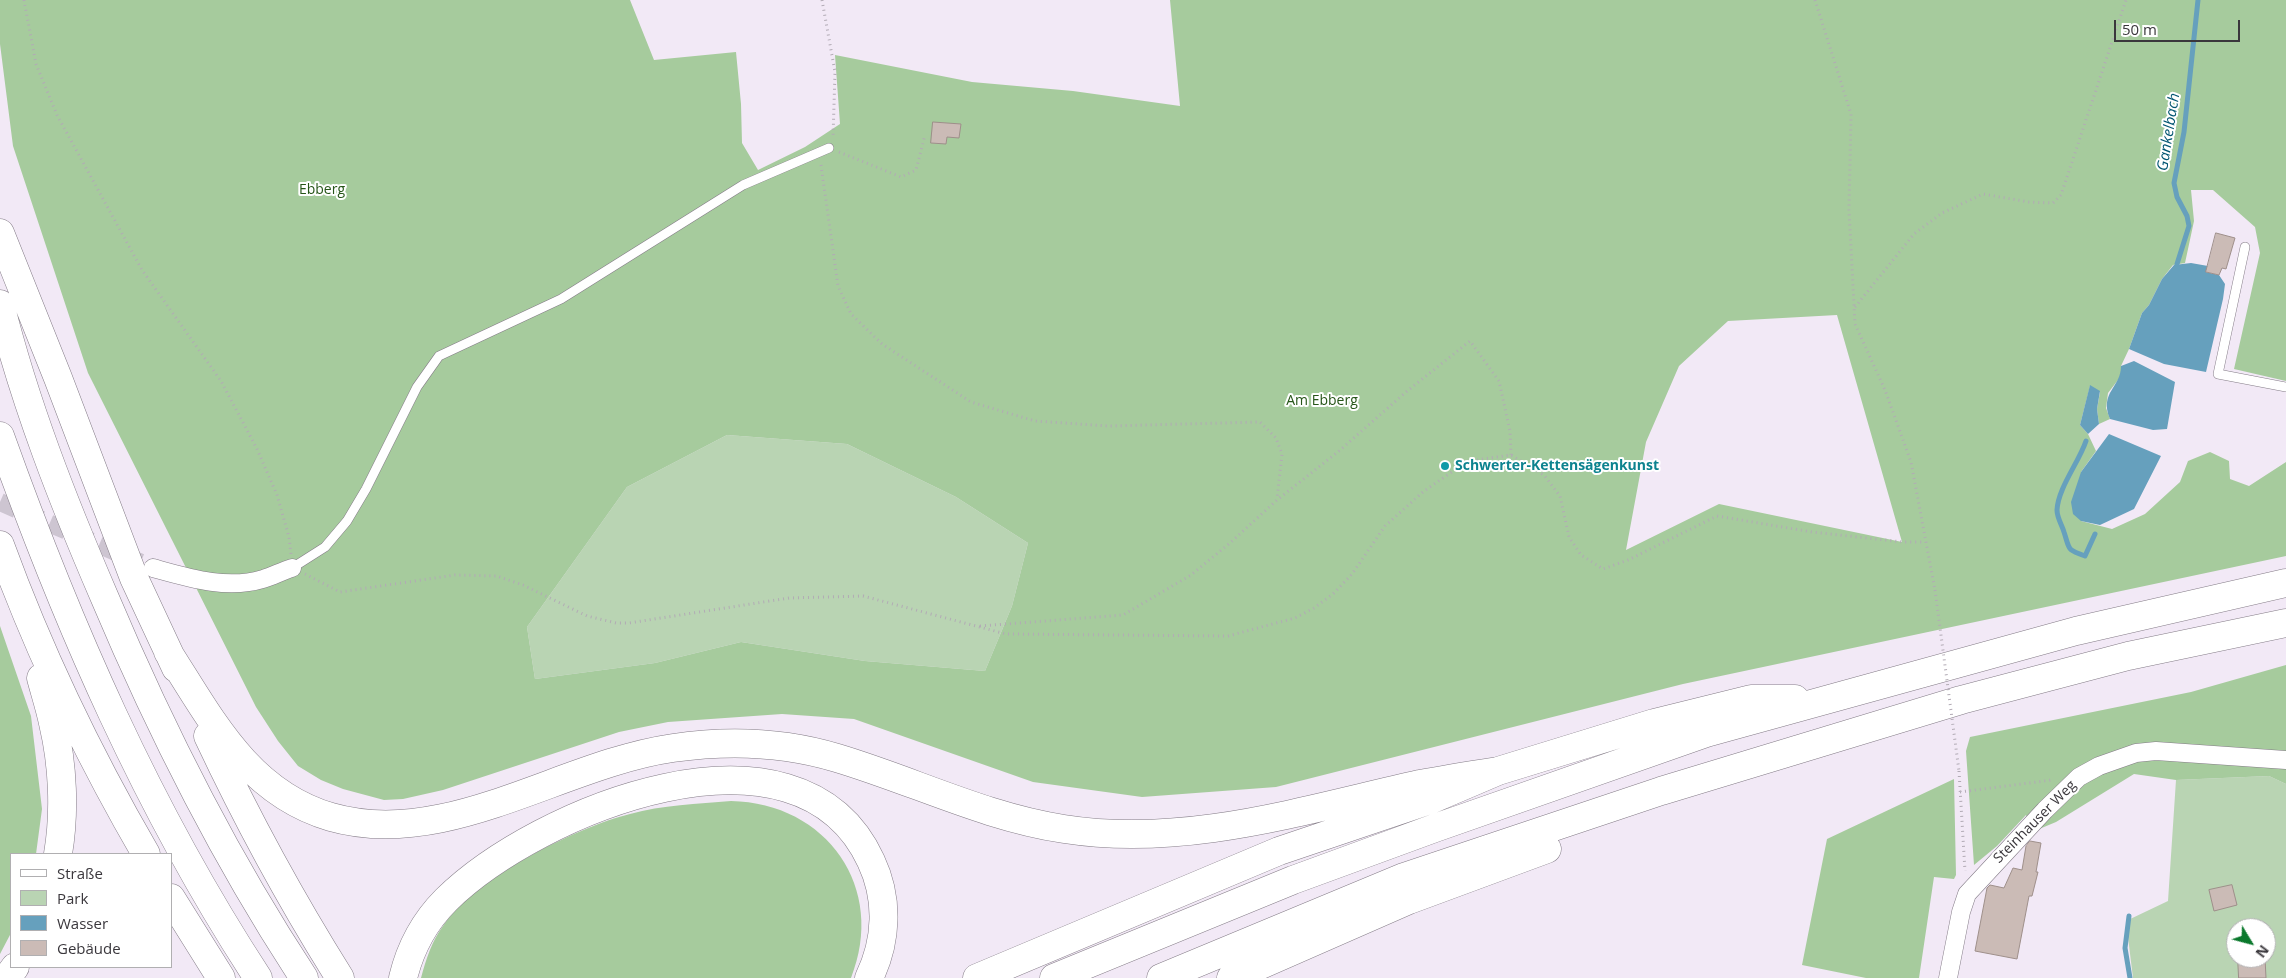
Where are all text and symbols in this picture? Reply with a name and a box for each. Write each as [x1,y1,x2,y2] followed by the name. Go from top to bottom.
[2116,10,2242,42] scale bar
[2122,19,2157,39] text: 50 m
[2154,92,2184,172] water label: Gankelbach
[299,182,345,198] park label: Ebberg
[1286,393,1358,409] park label: Am Ebberg
[1455,458,1659,474] place label: Schwerter-Kettensägenkunst
[1439,460,1451,472] marker: Schwerter-Kettensägenkunst
[1990,777,2080,867] street label: Steinhauser Weg
[10,853,172,968] legend
[57,863,103,883] text: Straße
[57,888,88,908] text: Park
[57,913,108,933] text: Wasser
[2226,918,2276,968] north arrow
[57,938,121,958] text: Gebäude
[2252,941,2274,962] text: N

